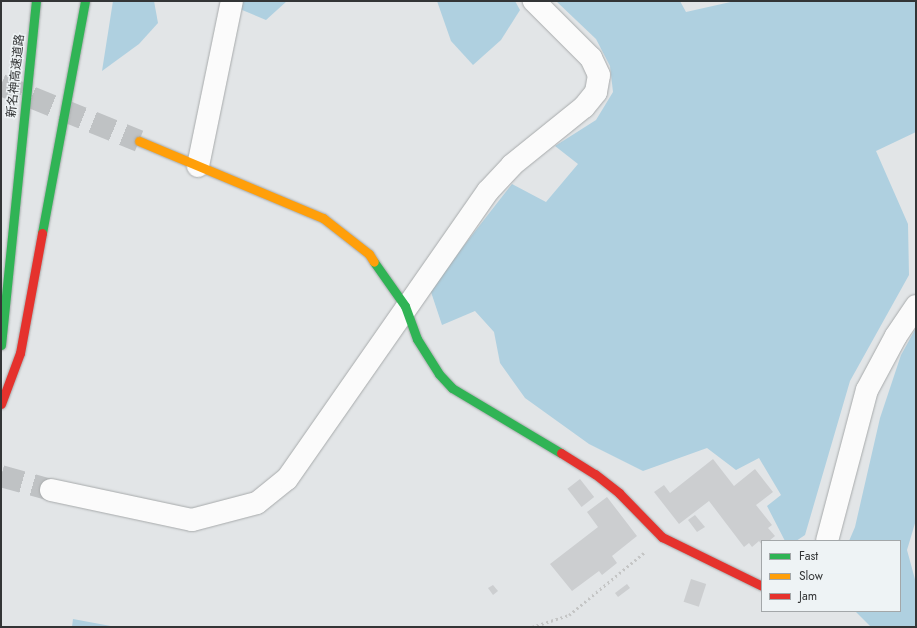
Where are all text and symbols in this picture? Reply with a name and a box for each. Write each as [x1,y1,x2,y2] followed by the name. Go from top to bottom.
[4,33,28,119] street label: 新名神高速道路
[761,540,901,612] legend
[799,547,818,565] text: Fast
[799,567,823,585] text: Slow
[799,587,817,605] text: Jam

